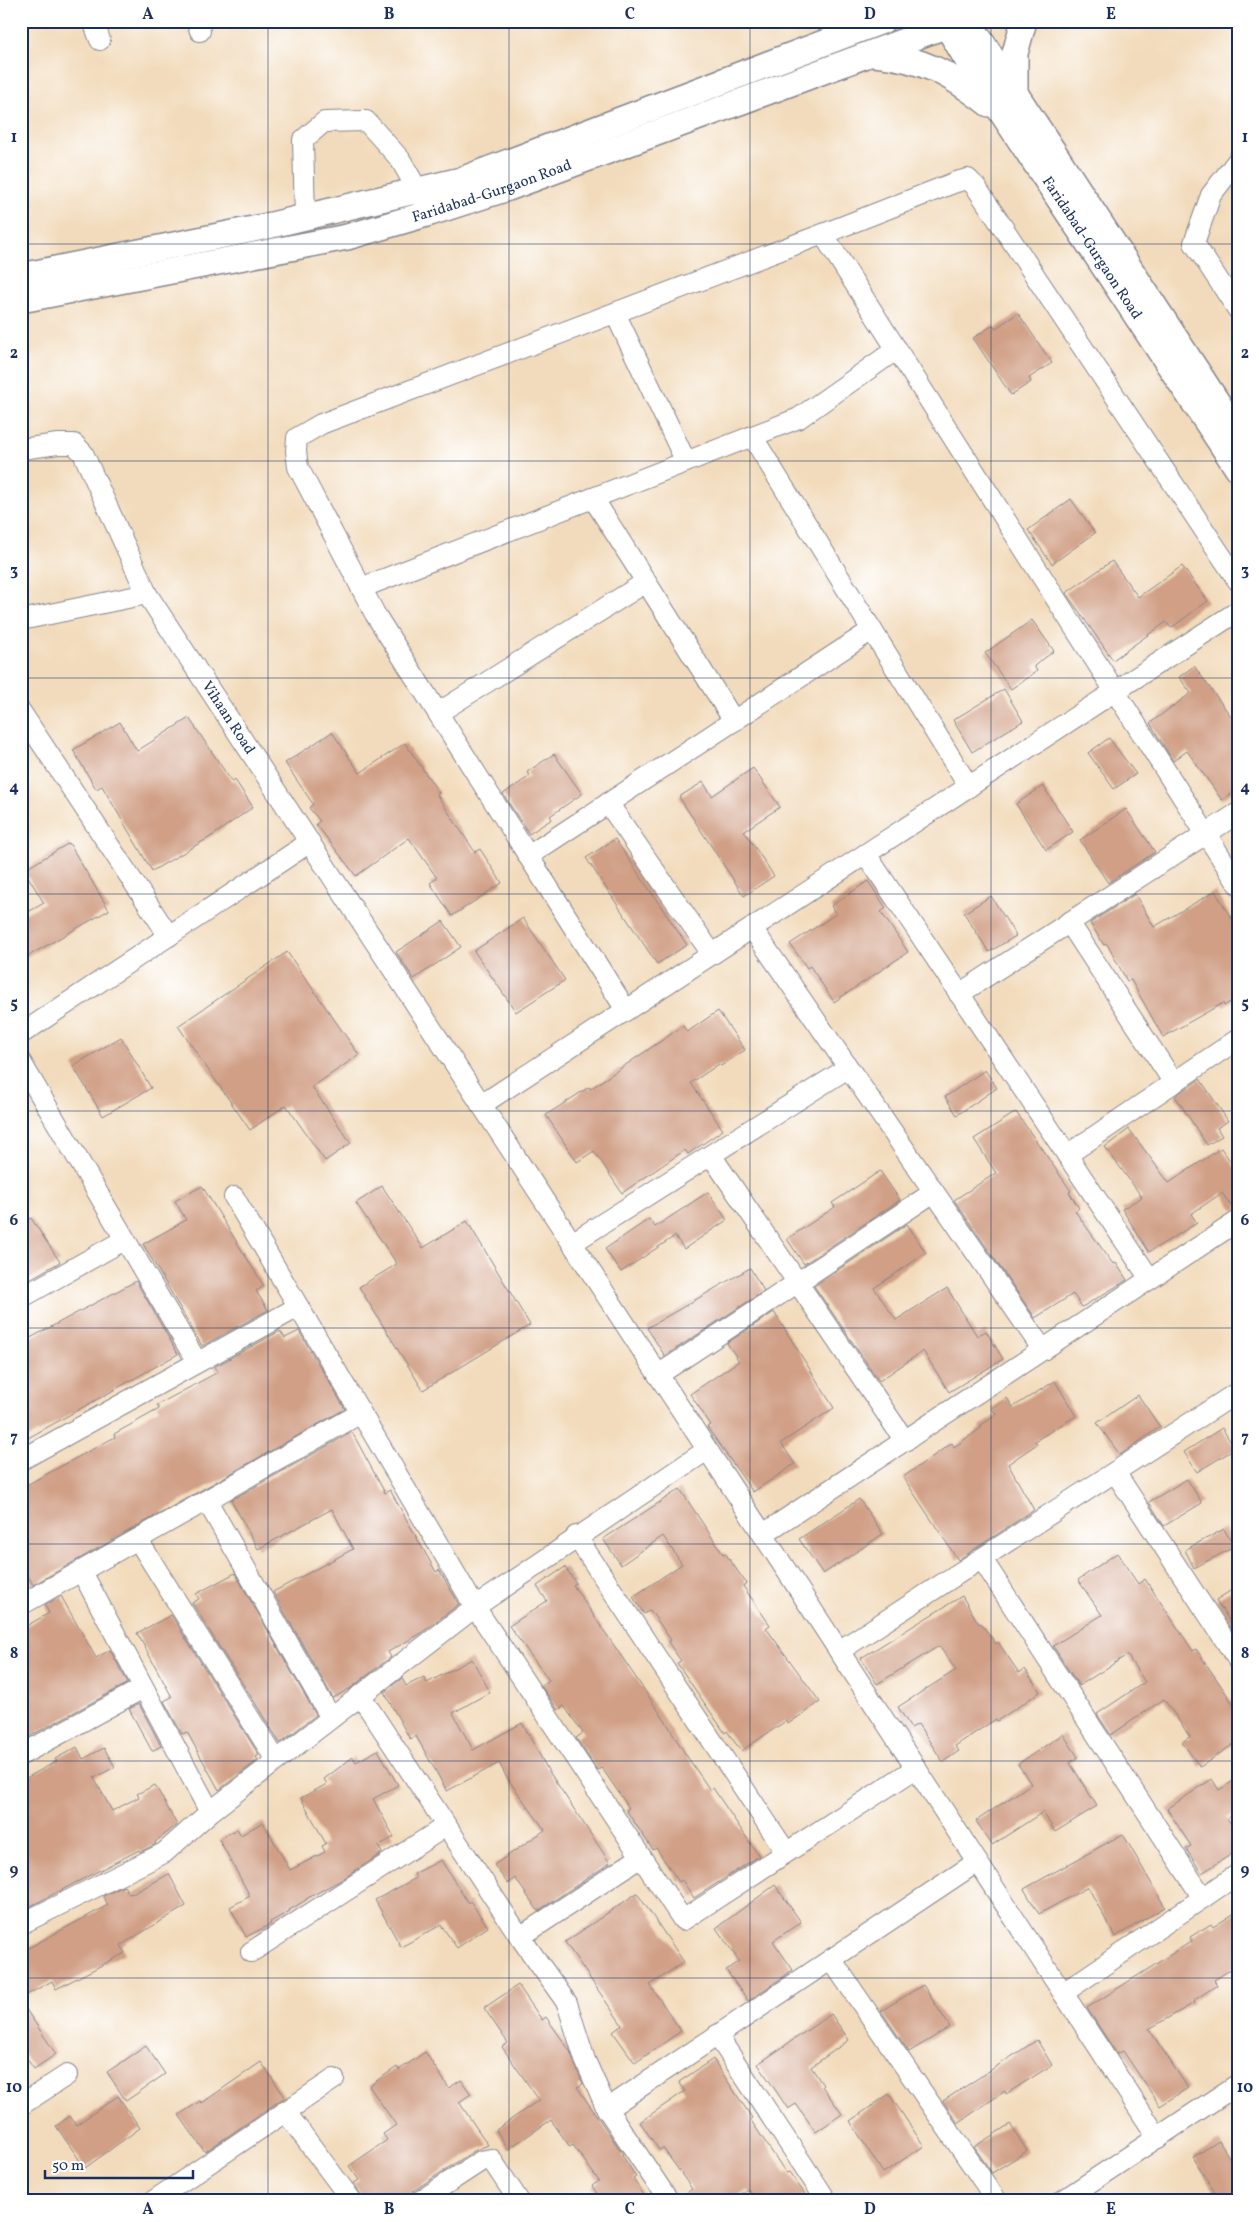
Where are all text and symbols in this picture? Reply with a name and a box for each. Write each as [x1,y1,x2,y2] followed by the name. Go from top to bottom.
[142,4,154,26] text: A
[384,4,395,26] text: B
[625,4,635,26] text: C
[864,4,876,26] text: D
[1106,4,1116,26] text: E
[11,127,17,149] text: 1
[1242,127,1248,149] text: 1
[410,155,575,228] street label: Faridabad-Gurgaon Road
[1037,173,1147,324] street label: Faridabad-Gurgaon Road
[10,343,18,365] text: 2
[1241,343,1249,365] text: 2
[10,560,18,582] text: 3
[1241,560,1249,582] text: 3
[196,677,260,759] street label: Vihaan Road
[9,777,19,799] text: 4
[1240,777,1250,799] text: 4
[10,993,18,1015] text: 5
[1241,993,1249,1015] text: 5
[10,1210,19,1232] text: 6
[1241,1210,1250,1232] text: 6
[10,1427,18,1449] text: 7
[1241,1427,1249,1449] text: 7
[10,1643,18,1665] text: 8
[1241,1643,1249,1665] text: 8
[10,1860,19,1882] text: 9
[1241,1860,1250,1882] text: 9
[6,2077,22,2099] text: 10
[1237,2077,1253,2099] text: 10
[45,2147,192,2179] scale bar
[52,2156,84,2177] text: 50 m
[142,2199,154,2221] text: A
[384,2199,395,2221] text: B
[625,2199,635,2221] text: C
[864,2199,876,2221] text: D
[1106,2199,1116,2221] text: E

